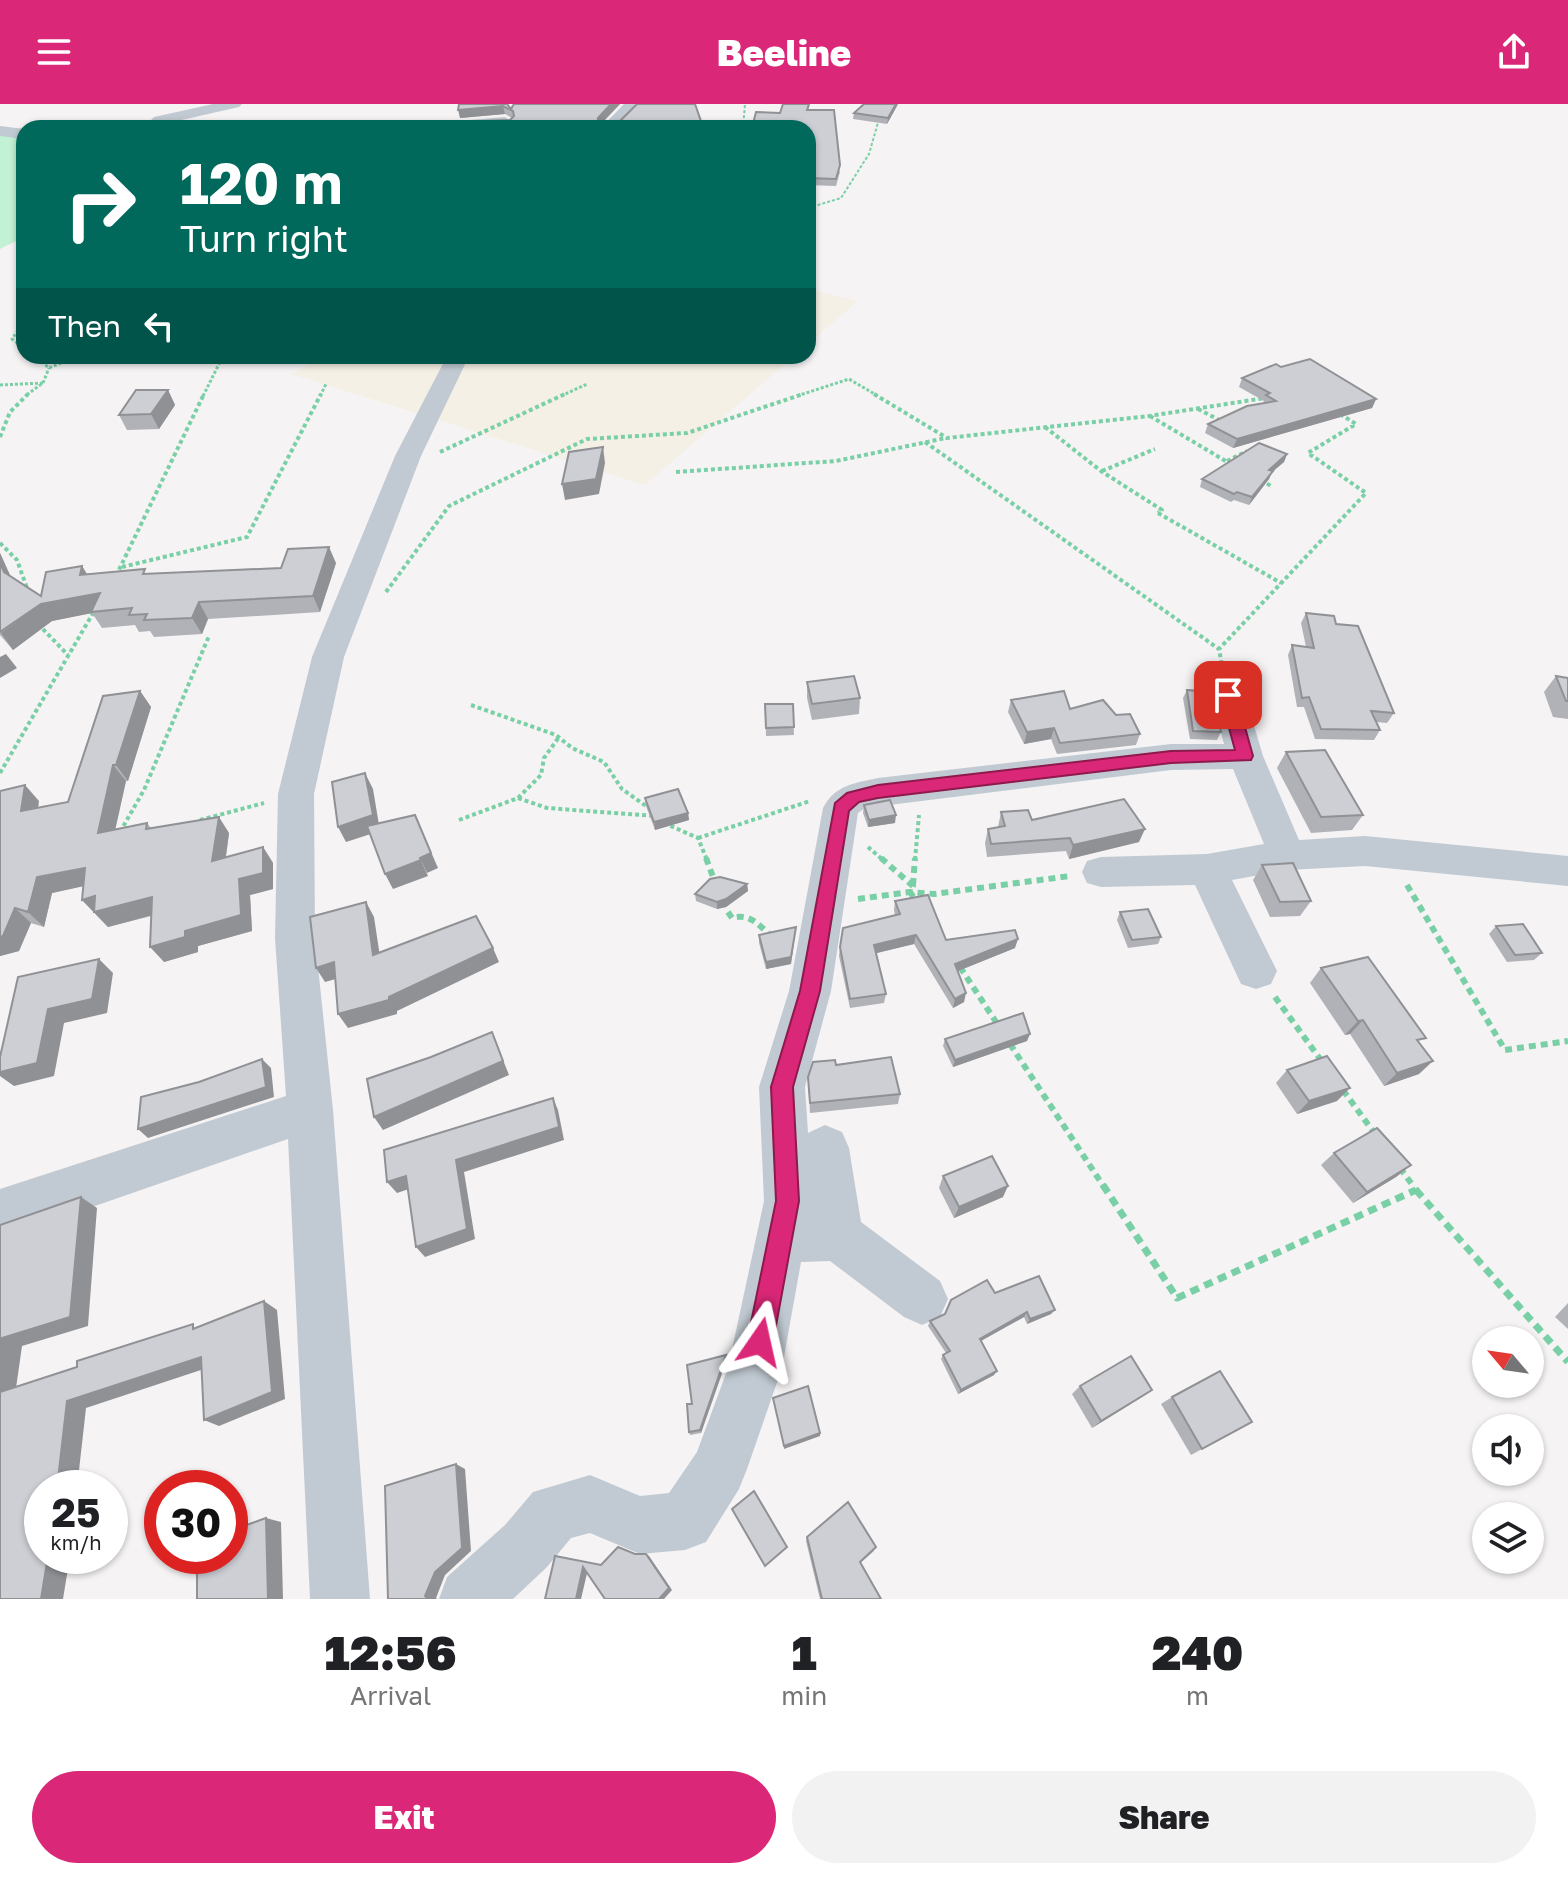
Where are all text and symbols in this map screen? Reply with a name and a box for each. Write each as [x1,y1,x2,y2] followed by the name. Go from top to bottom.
[32,30,76,74] icon: menu
[1492,30,1536,74] icon: share
[717,31,851,74] text: Beeline
[180,149,342,216] text: 120 m
[48,152,152,256] icon: right
[180,217,348,260] text: Turn right
[137,304,181,348] icon: left
[48,308,121,344] text: Then
[1194,661,1262,729] pin
[1206,673,1250,717] icon: arrive
[718,1300,802,1384] position arrow
[1472,1326,1544,1398] north arrow
[1472,1326,1544,1574] map controls
[1472,1414,1544,1486] button: sound
[144,1470,248,1574] speed limit sign: 30
[52,1488,100,1536] text: 25
[1472,1502,1544,1574] button: layers
[51,1530,101,1554] text: km/h
[324,1623,457,1681] text: 12:56
[792,1623,817,1681] text: 1
[1152,1623,1244,1681] text: 240
[350,1680,431,1711] text: Arrival
[781,1680,827,1711] text: min
[1186,1680,1209,1711] text: m
[32,1771,776,1863] button: Exit
[792,1771,1536,1863] button: Share

